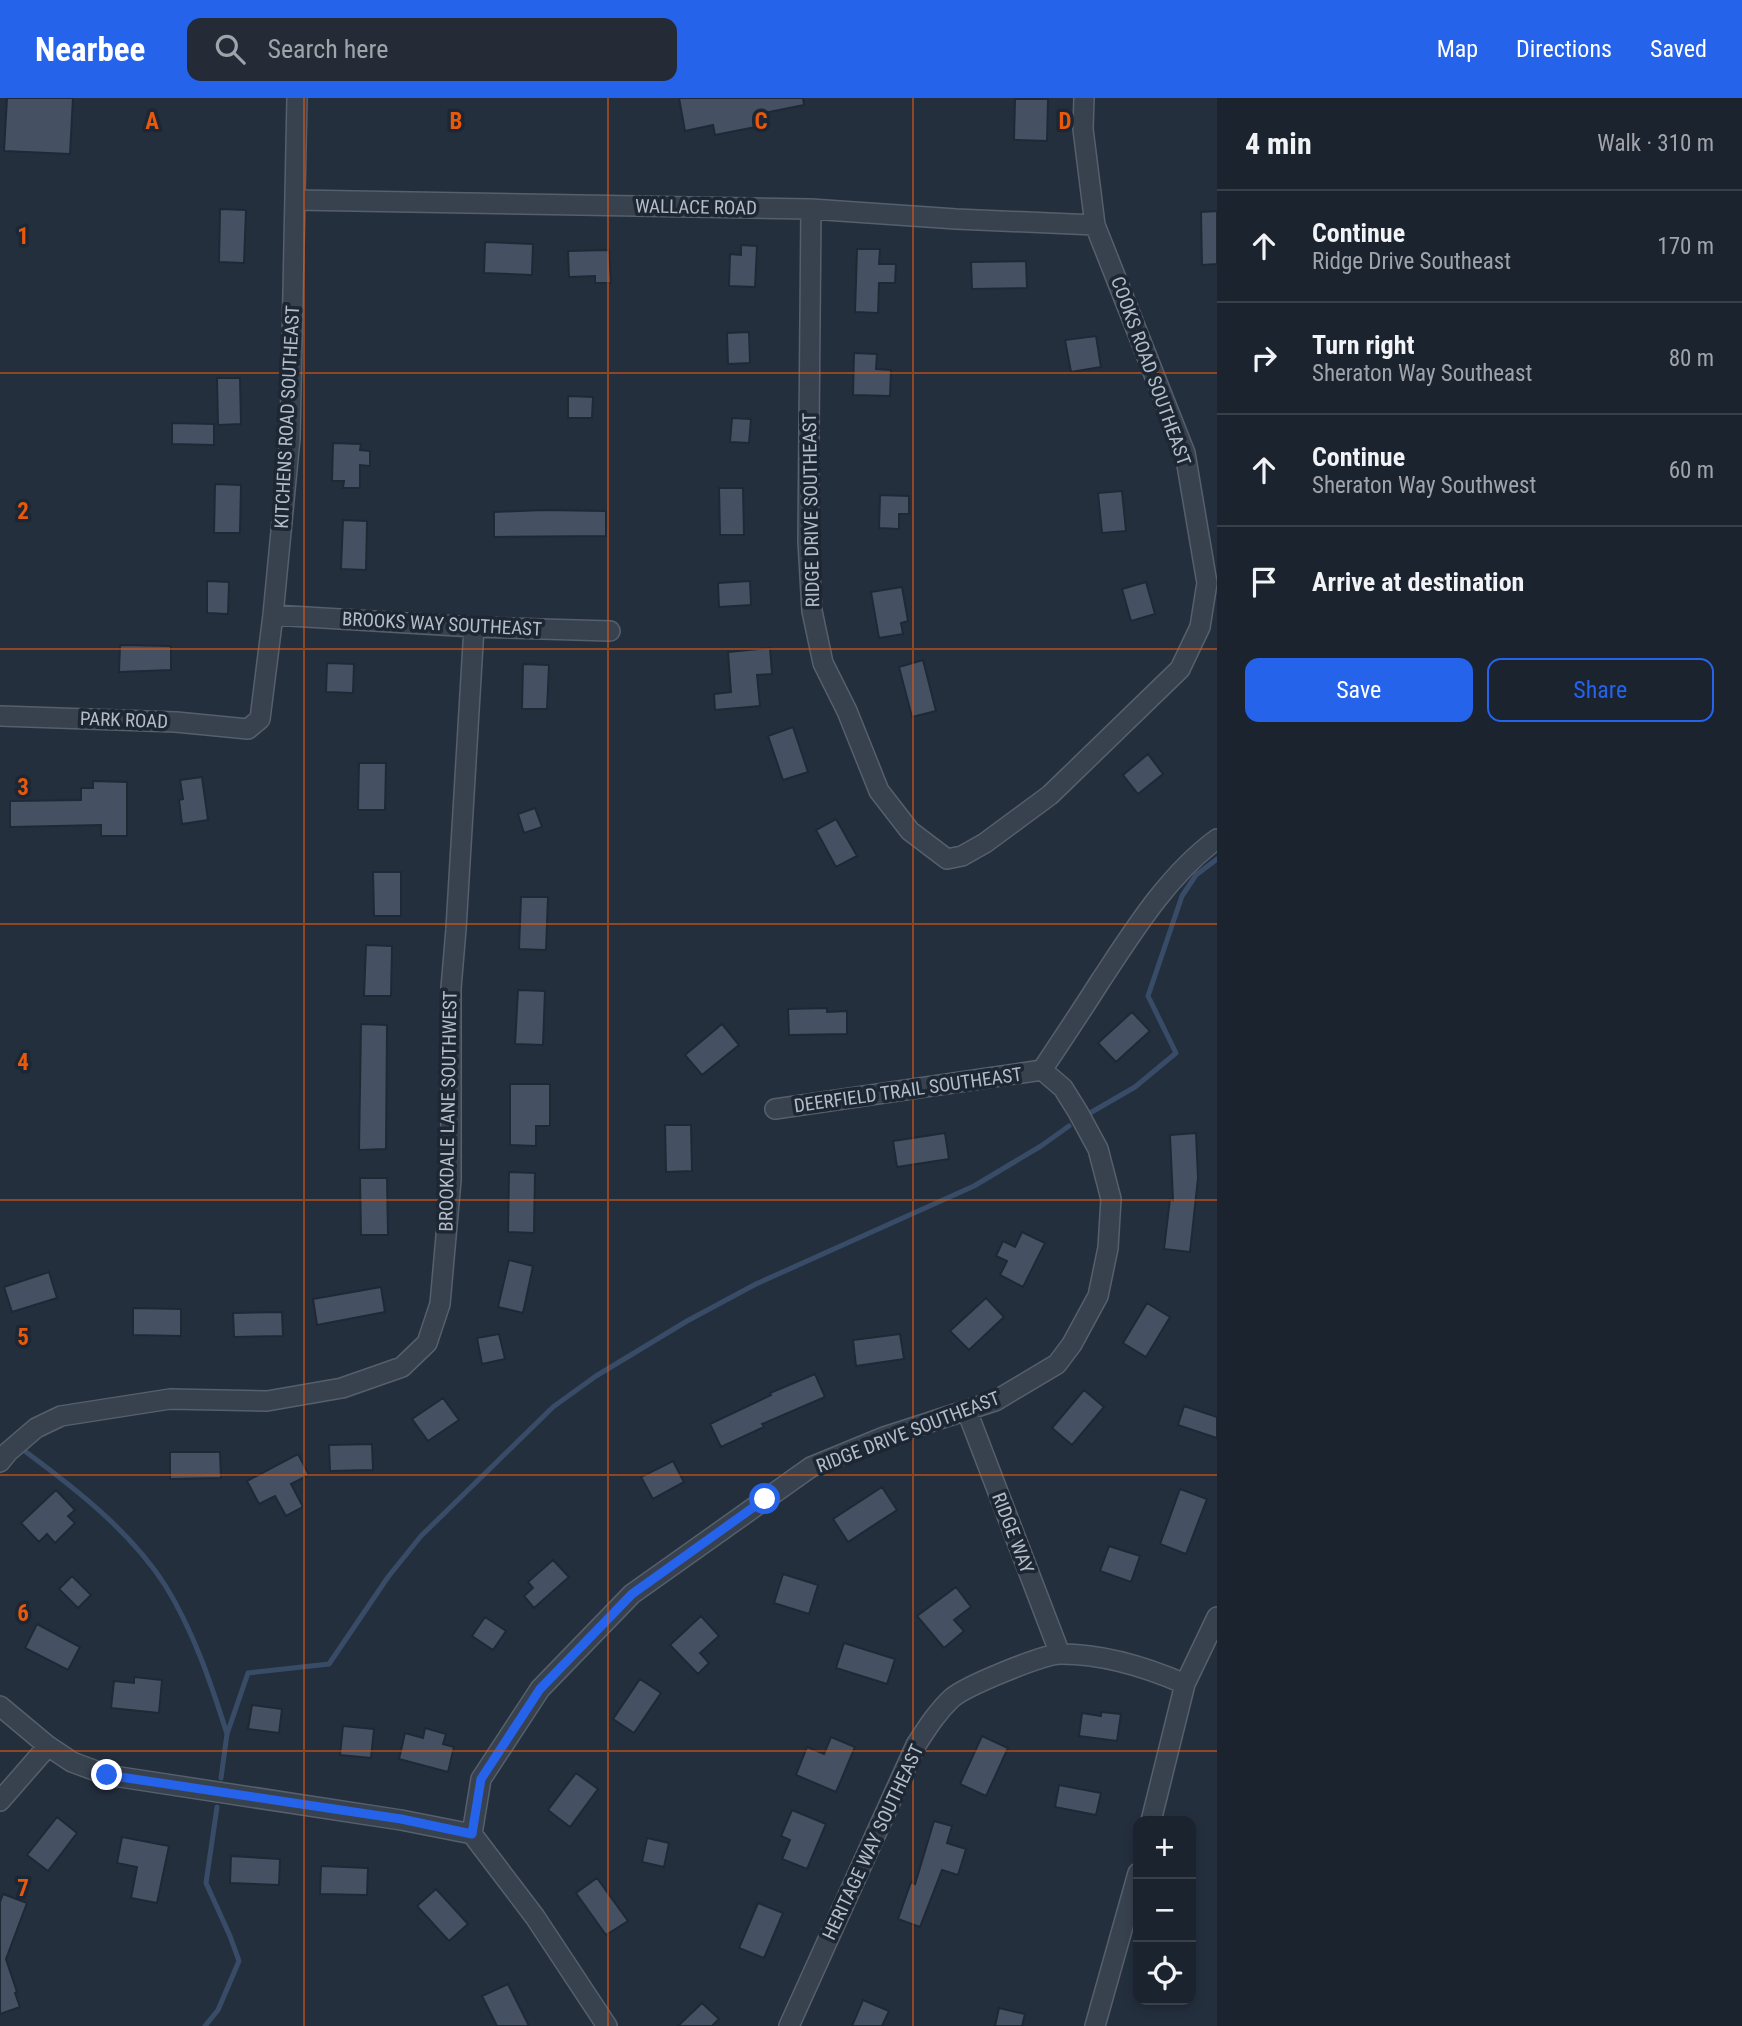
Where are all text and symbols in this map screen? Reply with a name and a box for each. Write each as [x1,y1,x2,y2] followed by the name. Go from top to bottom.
[187,18,677,81] search box
[35,30,145,69] text: Nearbee
[211,30,249,68] icon: search
[267,34,388,64] text: Search here
[1437,35,1478,63] text: Map
[1516,35,1612,63] text: Directions
[1650,35,1707,63] text: Saved
[145,108,159,135] text: A
[450,108,462,135] text: B
[754,108,768,135] text: C
[1059,108,1072,135] text: D
[1245,126,1312,161] text: 4 min
[1597,130,1714,157] text: Walk · 310 m
[635,194,757,220] street label: WALLACE ROAD
[1312,218,1405,248] text: Continue
[17,223,29,250] text: 1
[1245,227,1283,265] icon: ahead
[1657,233,1714,260] text: 170 m
[1312,248,1511,275] text: Ridge Drive Southeast
[1106,273,1196,469] street label: COOKS ROAD SOUTHEAST
[270,305,304,529] street label: KITCHENS ROAD SOUTHEAST
[1312,330,1414,360] text: Turn right
[1245,339,1283,377] icon: right
[1669,345,1714,372] text: 80 m
[1312,360,1532,387] text: Sheraton Way Southeast
[798,412,824,607] street label: RIDGE DRIVE SOUTHEAST
[1312,442,1405,472] text: Continue
[1245,451,1283,489] icon: ahead
[1669,457,1714,484] text: 60 m
[1312,472,1536,499] text: Sheraton Way Southwest
[17,498,29,525] text: 2
[1245,563,1283,601] icon: arrive
[1312,567,1524,597] text: Arrive at destination
[341,607,543,641] street label: BROOKS WAY SOUTHEAST
[1245,658,1473,722] button: Save
[1487,658,1714,722] button: Share
[80,707,168,733] street label: PARK ROAD
[17,774,29,801] text: 3
[434,990,462,1232] street label: BROOKDALE LANE SOUTHWEST
[17,1049,29,1076] text: 4
[793,1063,1024,1117] street label: DEERFIELD TRAIL SOUTHEAST
[17,1324,29,1351] text: 5
[813,1386,1003,1478] street label: RIDGE DRIVE SOUTHEAST
[749,1483,780,1514] route start
[987,1489,1039,1577] street label: RIDGE WAY
[17,1600,29,1627] text: 6
[818,1740,928,1943] street label: HERITAGE WAY SOUTHEAST
[91,1759,122,1790] route end
[1133,1816,1196,2005] map controls
[1133,1816,1196,1879] button: +
[17,1875,29,1902] text: 7
[1133,1879,1196,1942] button: −
[1133,1942,1196,2005] button: locate

